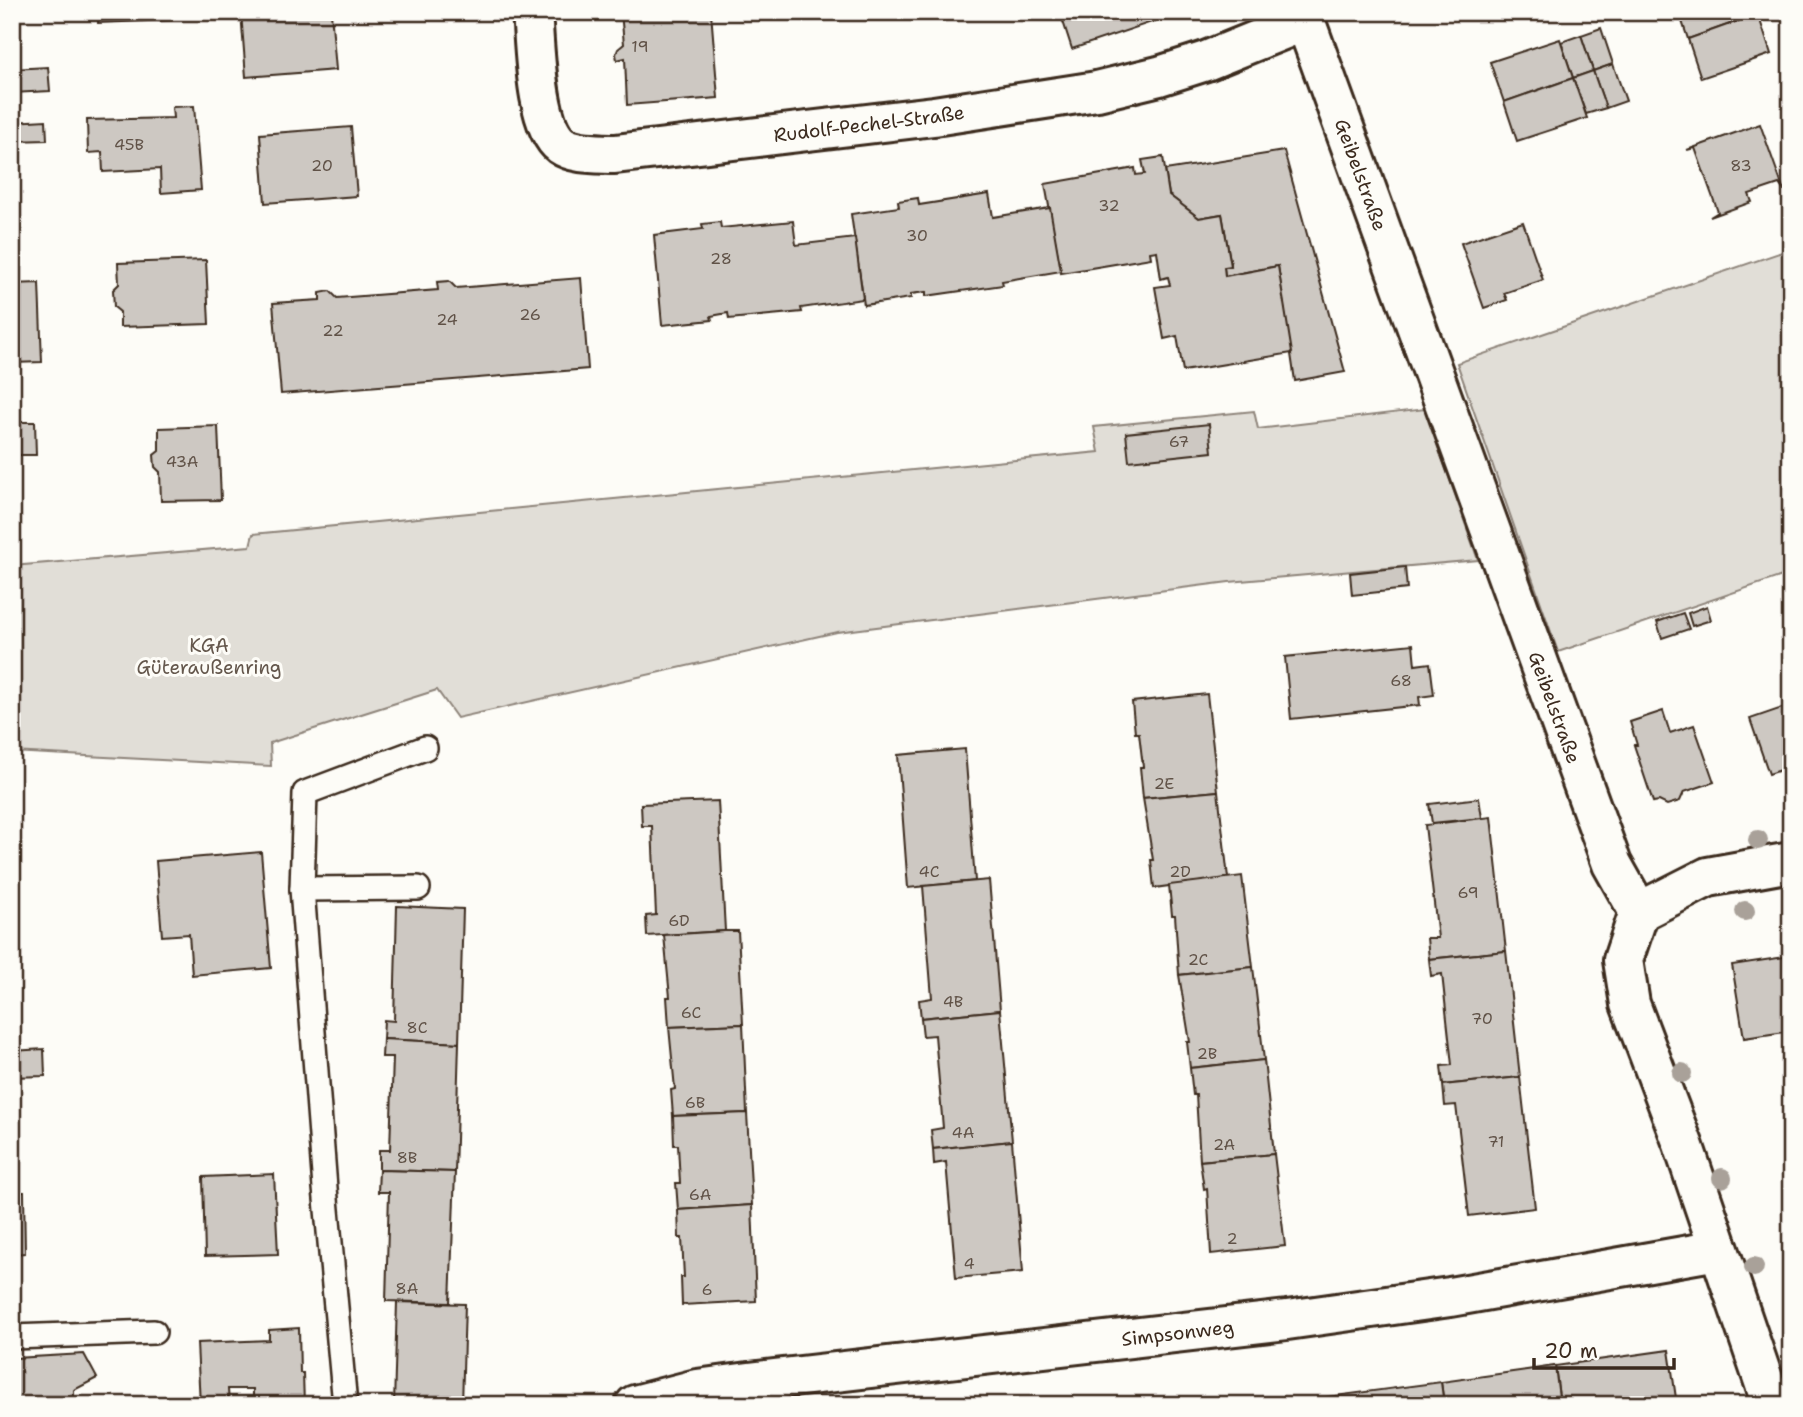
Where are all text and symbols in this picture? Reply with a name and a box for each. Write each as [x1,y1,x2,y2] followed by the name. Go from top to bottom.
[631,36,649,57] house number: 19
[772,100,966,148] street label: Rudolf-Pechel-Straße
[1329,115,1393,234] street label: Geibelstraße
[114,134,144,155] house number: 45B
[311,155,333,176] house number: 20
[1730,155,1752,176] house number: 83
[1098,195,1120,216] house number: 32
[906,225,928,246] house number: 30
[710,248,732,269] house number: 28
[519,304,541,325] house number: 26
[436,309,458,330] house number: 24
[322,320,344,341] house number: 22
[1169,431,1189,452] house number: 67
[166,451,198,472] house number: 43A
[136,633,282,680] park label: KGA Güteraußenring
[1523,648,1586,767] street label: Geibelstraße
[1390,670,1412,691] house number: 68
[1154,773,1174,794] house number: 2E
[918,861,940,882] house number: 4C
[1169,861,1191,882] house number: 2D
[1457,882,1479,903] house number: 69
[668,910,690,931] house number: 6D
[1188,949,1208,970] house number: 2C
[943,991,963,1012] house number: 4B
[681,1002,702,1023] house number: 6C
[1471,1008,1493,1029] house number: 70
[406,1017,428,1038] house number: 8C
[1197,1043,1217,1064] house number: 2B
[685,1092,705,1113] house number: 6B
[952,1122,974,1143] house number: 4A
[1487,1131,1505,1152] house number: 71
[1213,1134,1235,1155] house number: 2A
[397,1147,417,1168] house number: 8B
[689,1184,711,1205] house number: 6A
[1226,1228,1238,1249] house number: 2
[963,1253,975,1274] house number: 4
[396,1278,418,1299] house number: 8A
[701,1279,713,1300] house number: 6
[1120,1314,1235,1352] street label: Simpsonweg
[1534,1326,1674,1370] scale bar
[1544,1337,1598,1365] text: 20 m

